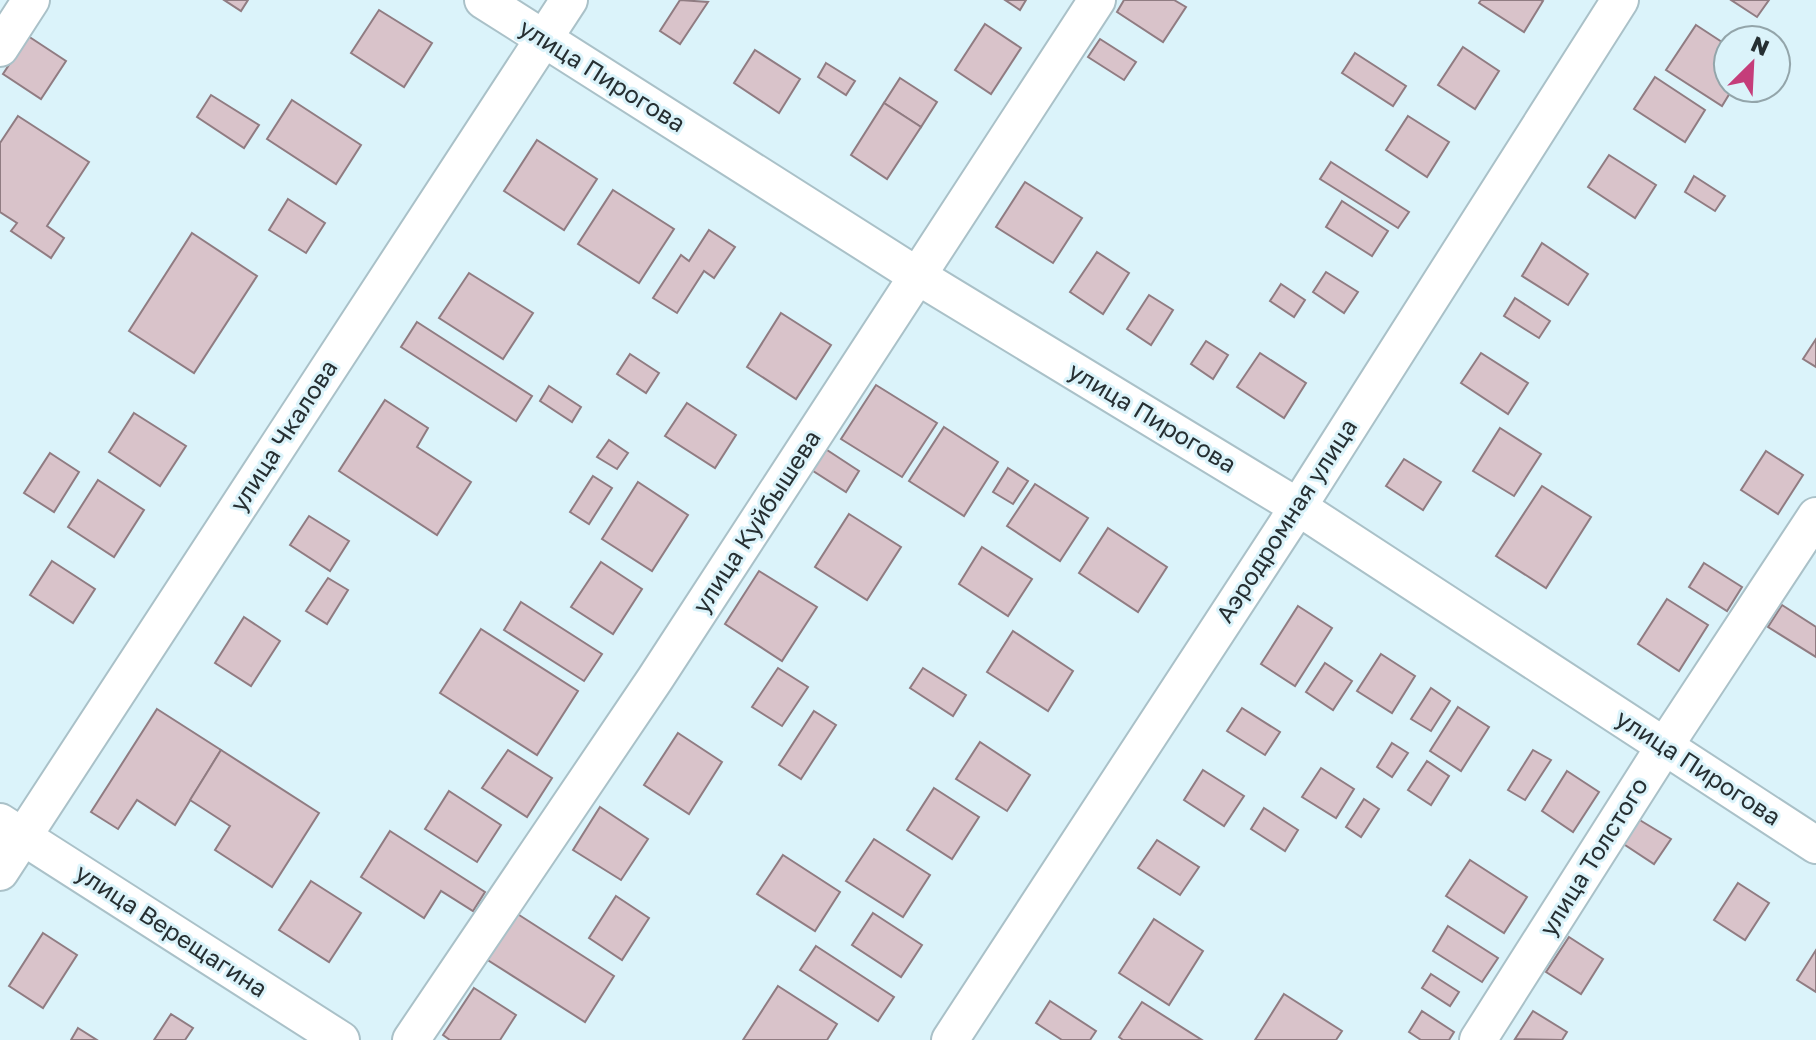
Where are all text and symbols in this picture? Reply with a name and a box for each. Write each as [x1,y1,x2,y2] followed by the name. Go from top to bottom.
[514,12,691,137] street label: улица Пирогова
[1712,24,1792,104] north arrow
[1747,30,1773,61] text: N
[223,354,343,517] street label: улица Чкалова
[1064,355,1242,478] street label: улица Пирогова
[1209,413,1362,627] street label: Аэродромная улица
[686,424,826,618] street label: улица Куйбышева
[1611,703,1787,831] street label: улица Пирогова
[1532,772,1653,941] street label: улица Толстого
[70,857,273,1003] street label: улица Верещагина

